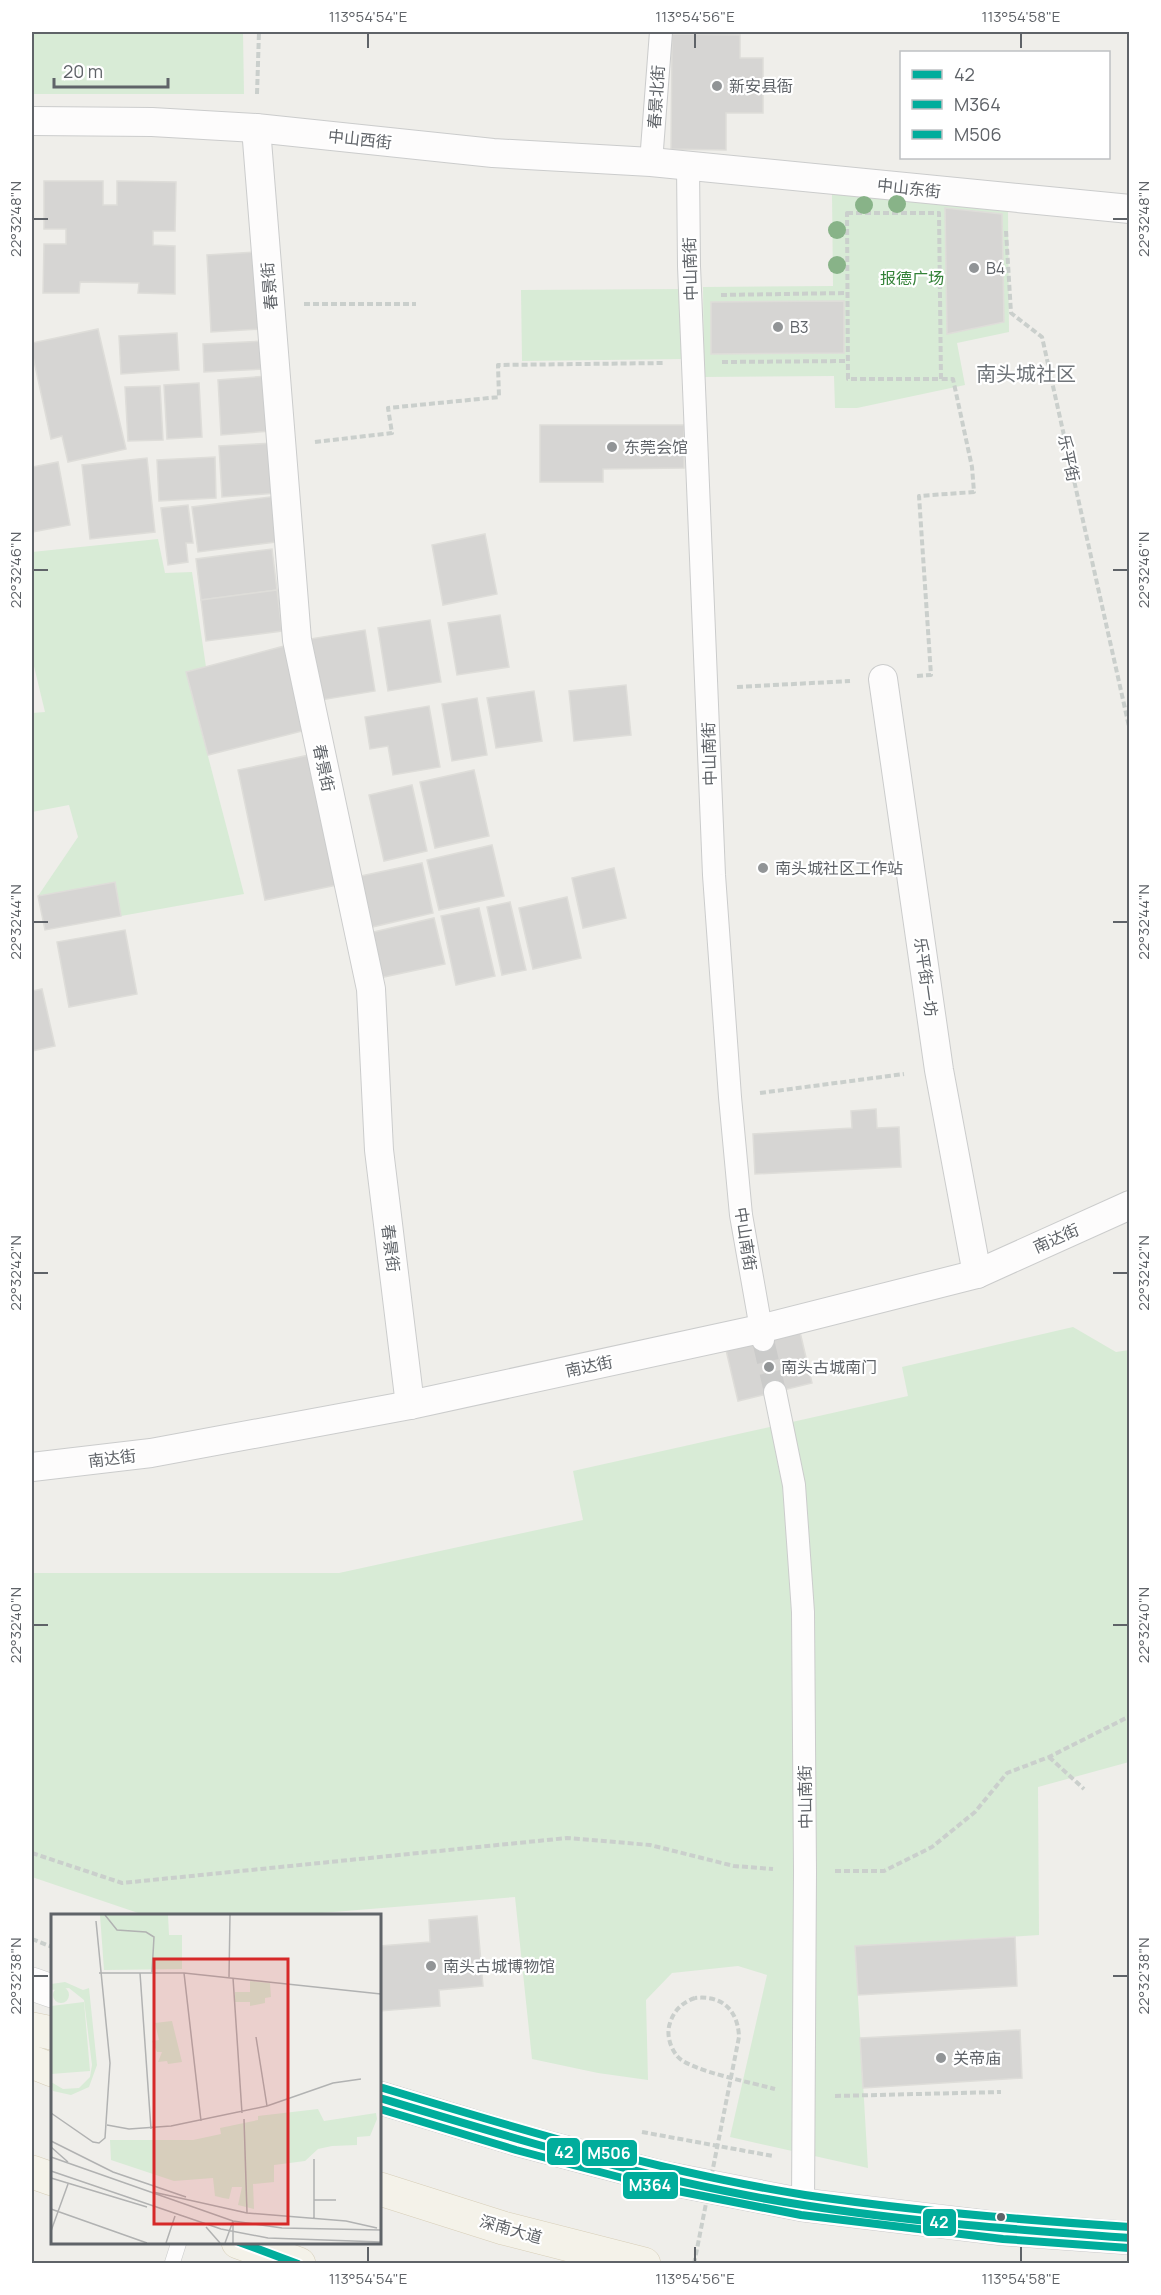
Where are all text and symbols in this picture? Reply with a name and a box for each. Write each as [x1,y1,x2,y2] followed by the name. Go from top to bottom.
[329,6,407,27] text: 113°54'54"E
[655,6,735,27] text: 113°54'56"E
[982,6,1060,27] text: 113°54'58"E
[54,51,168,89] scale bar
[900,51,1110,159] legend
[63,59,103,83] text: 20 m
[954,62,975,86] text: 42
[643,64,669,130] street label: 春景北街
[729,75,793,97] place label: 新安县衙
[710,79,724,93] marker: 新安县衙
[954,92,1001,116] text: M364
[954,122,1002,146] text: M506
[327,125,393,153] street label: 中山西街
[876,174,942,202] street label: 中山东街
[5,181,26,257] text: 22°32'48"N
[1133,181,1154,257] text: 22°32'48"N
[678,237,702,301] street label: 中山南街
[986,257,1005,279] place label: B4
[256,261,282,311] street label: 春景街
[967,261,981,275] marker: B4
[880,267,944,289] park label: 报德广场
[790,316,809,338] place label: B3
[771,320,785,334] marker: B3
[976,360,1076,387] district label: 南头城社区
[1053,432,1085,484] street label: 乐平街
[624,436,688,458] place label: 东莞会馆
[605,440,619,454] marker: 东莞会馆
[5,532,26,608] text: 22°32'46"N
[1133,532,1154,608] text: 22°32'46"N
[697,722,721,786] street label: 中山南街
[308,742,340,794] street label: 春景街
[775,857,903,879] place label: 南头城社区工作站
[756,861,770,875] marker: 南头城社区工作站
[5,884,26,960] text: 22°32'44"N
[1133,884,1154,960] text: 22°32'44"N
[910,936,942,1018] street label: 乐平街一坊
[730,1206,762,1272] street label: 中山南街
[1030,1218,1082,1258] street label: 南达街
[377,1223,405,1273] street label: 春景街
[5,1235,26,1311] text: 22°32'42"N
[1133,1235,1154,1311] text: 22°32'42"N
[563,1350,615,1382] street label: 南达街
[781,1356,877,1378] place label: 南头古城南门
[762,1360,776,1374] marker: 南头古城南门
[87,1444,137,1472] street label: 南达街
[5,1587,26,1663] text: 22°32'40"N
[1133,1587,1154,1663] text: 22°32'40"N
[793,1765,817,1829] street label: 中山南街
[51,1914,381,2244] inset map
[5,1937,26,2015] text: 22°32'38"N
[1133,1937,1154,2015] text: 22°32'38"N
[443,1955,555,1977] place label: 南头古城博物馆
[424,1959,438,1973] marker: 南头古城博物馆
[953,2047,1001,2069] place label: 关帝庙
[934,2051,948,2065] marker: 关帝庙
[546,2137,581,2166] line badge: 42
[581,2139,638,2167] line badge: M506
[554,2141,574,2163] text: 42
[587,2142,631,2164] text: M506
[622,2171,679,2200] line badge: M364
[629,2174,671,2196] text: M364
[922,2208,957,2237] line badge: 42
[477,2210,545,2248] street label: 深南大道
[929,2211,949,2233] text: 42
[995,2211,1007,2223] unlabelled marker
[329,2268,407,2289] text: 113°54'54"E
[655,2268,735,2289] text: 113°54'56"E
[982,2268,1060,2289] text: 113°54'58"E

